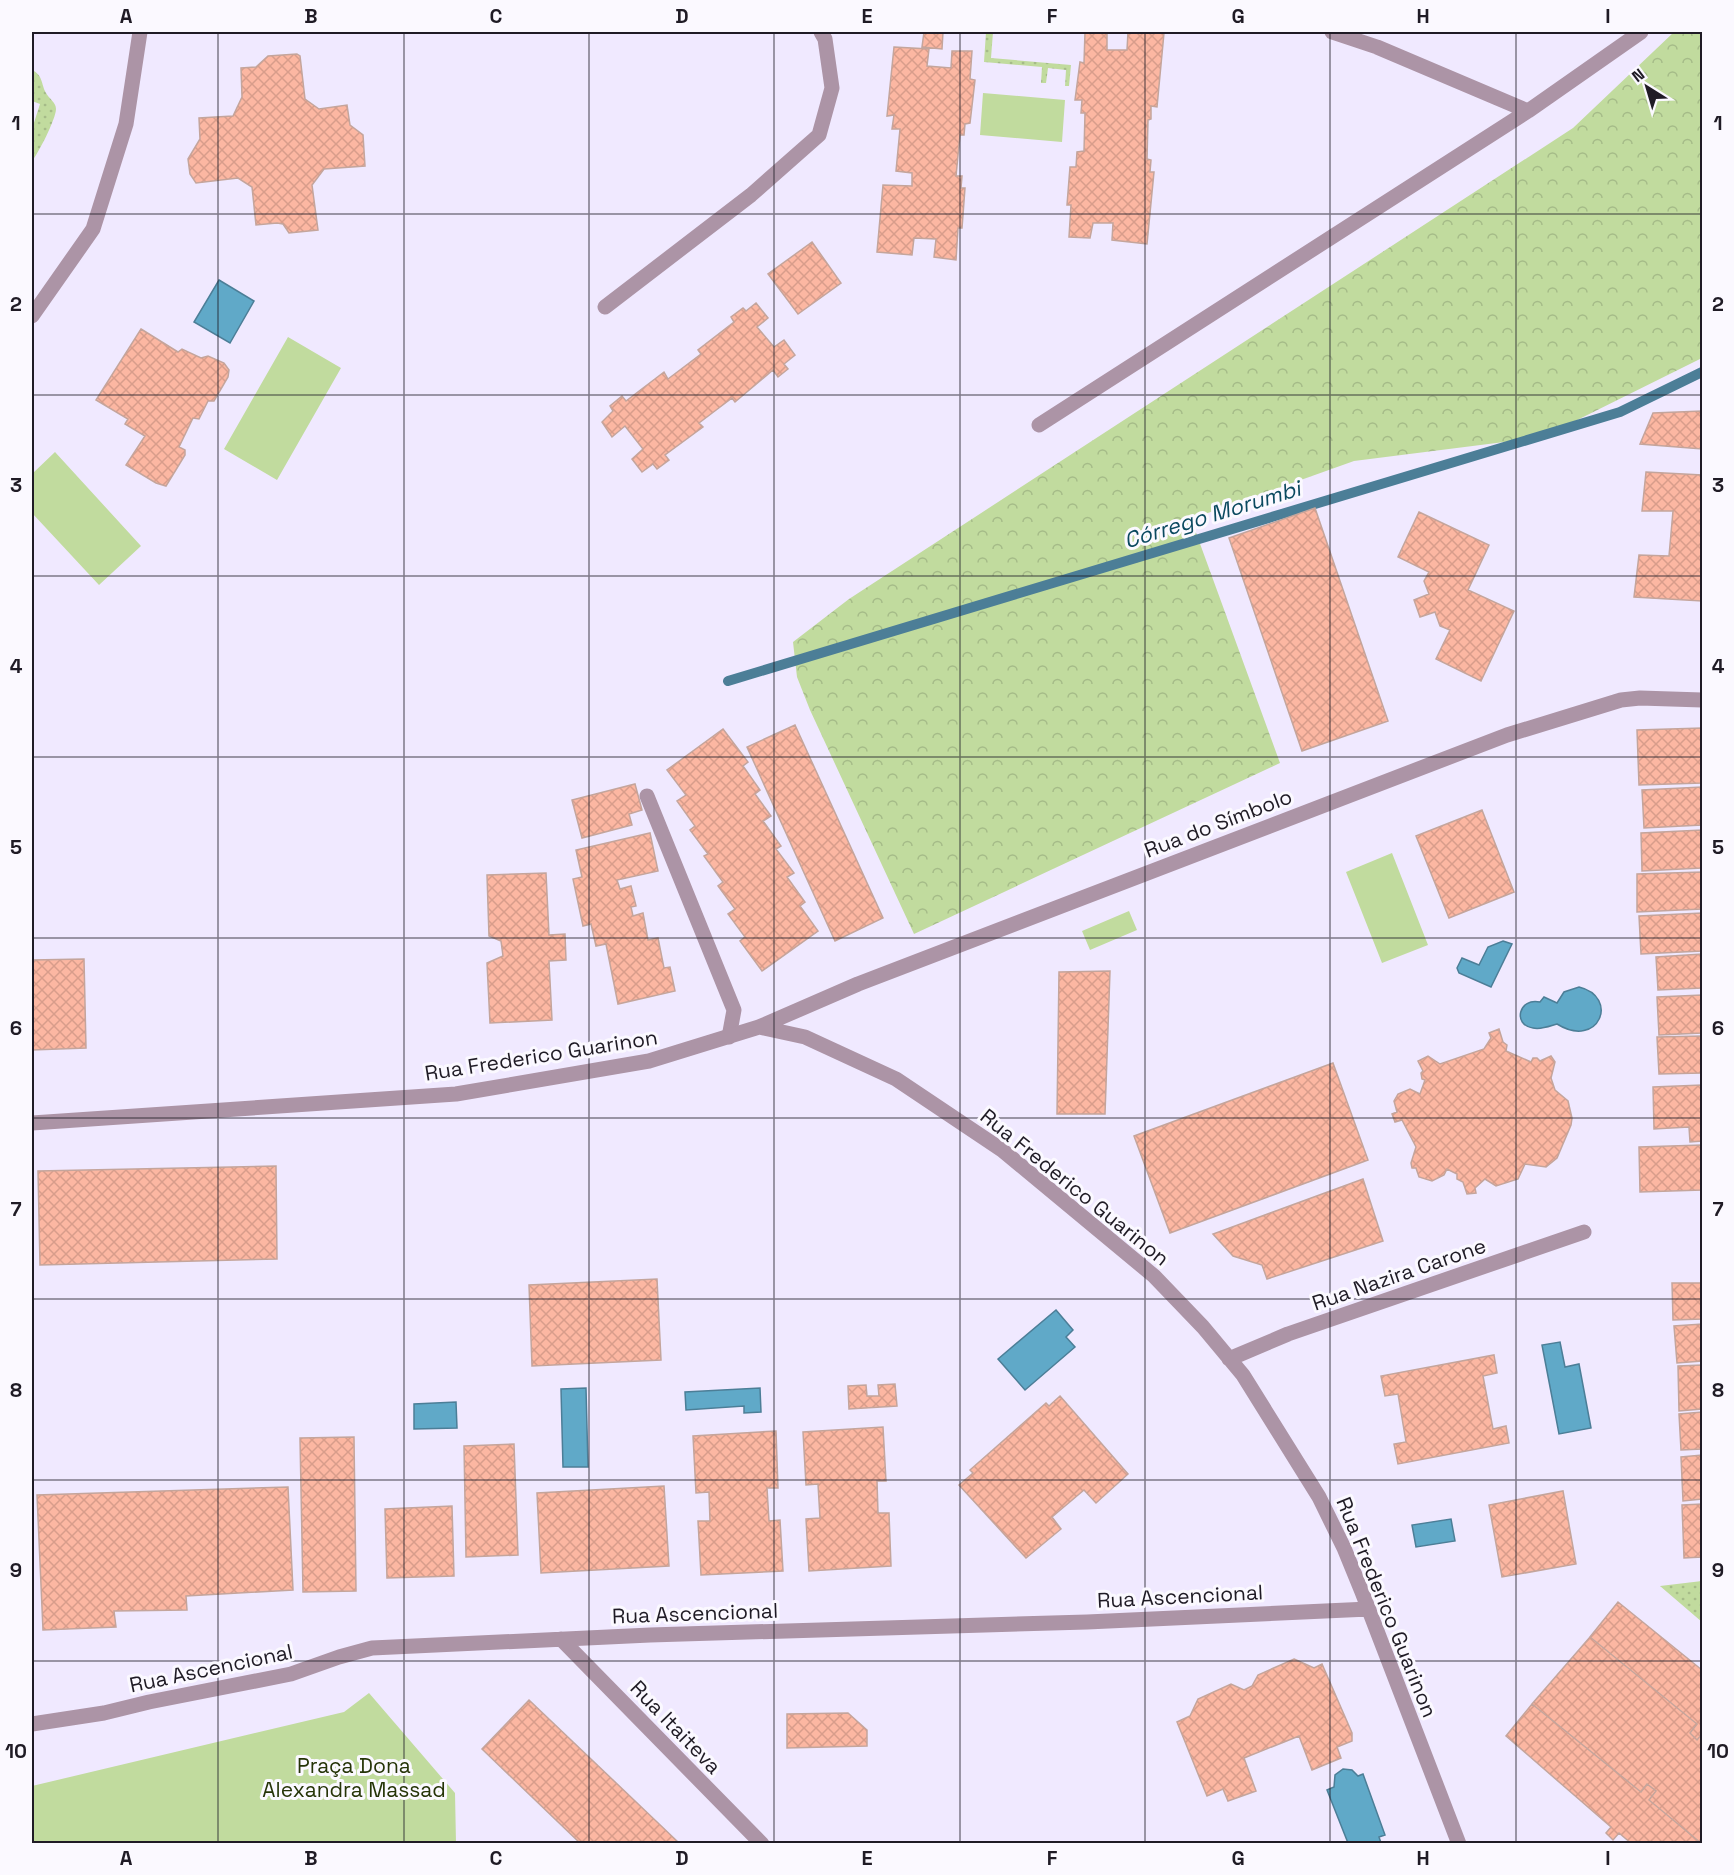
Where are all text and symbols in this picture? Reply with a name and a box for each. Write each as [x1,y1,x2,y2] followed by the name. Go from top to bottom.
[120,3,133,29] text: A
[304,3,318,29] text: B
[490,3,503,29] text: C
[675,3,689,29] text: D
[861,3,873,29] text: E
[1047,3,1058,29] text: F
[1231,3,1245,29] text: G
[1416,3,1430,29] text: H
[1605,3,1611,29] text: I
[1617,57,1677,117] north arrow
[1628,64,1649,87] text: N
[11,110,21,136] text: 1
[1713,110,1723,136] text: 1
[10,291,22,317] text: 2
[1712,291,1724,317] text: 2
[10,472,22,498] text: 3
[1712,472,1724,498] text: 3
[1120,473,1306,554] water label: Córrego Morumbi
[10,653,23,679] text: 4
[1712,653,1725,679] text: 4
[1140,782,1296,864] street label: Rua do Símbolo
[10,834,22,860] text: 5
[1712,834,1724,860] text: 5
[10,1015,22,1041] text: 6
[1712,1015,1724,1041] text: 6
[423,1023,659,1087] street label: Rua Frederico Guarinon
[975,1102,1175,1272] street label: Rua Frederico Guarinon
[10,1196,22,1222] text: 7
[1712,1196,1724,1222] text: 7
[1309,1232,1489,1316] street label: Rua Nazira Carone
[10,1377,22,1403] text: 8
[1712,1377,1724,1403] text: 8
[1330,1493,1444,1721] street label: Rua Frederico Guarinon
[10,1557,22,1583] text: 9
[1712,1557,1724,1583] text: 9
[1096,1578,1264,1614] street label: Rua Ascencional
[611,1597,779,1629] street label: Rua Ascencional
[127,1638,295,1698] street label: Rua Ascencional
[625,1675,727,1779] street label: Rua Itaiteva
[5,1738,27,1764] text: 10
[1707,1738,1729,1764] text: 10
[262,1752,446,1803] park label: Praça Dona Alexandra Massad
[120,1845,133,1871] text: A
[304,1845,318,1871] text: B
[490,1845,503,1871] text: C
[675,1845,689,1871] text: D
[861,1845,873,1871] text: E
[1047,1845,1058,1871] text: F
[1231,1845,1245,1871] text: G
[1416,1845,1430,1871] text: H
[1605,1845,1611,1871] text: I

